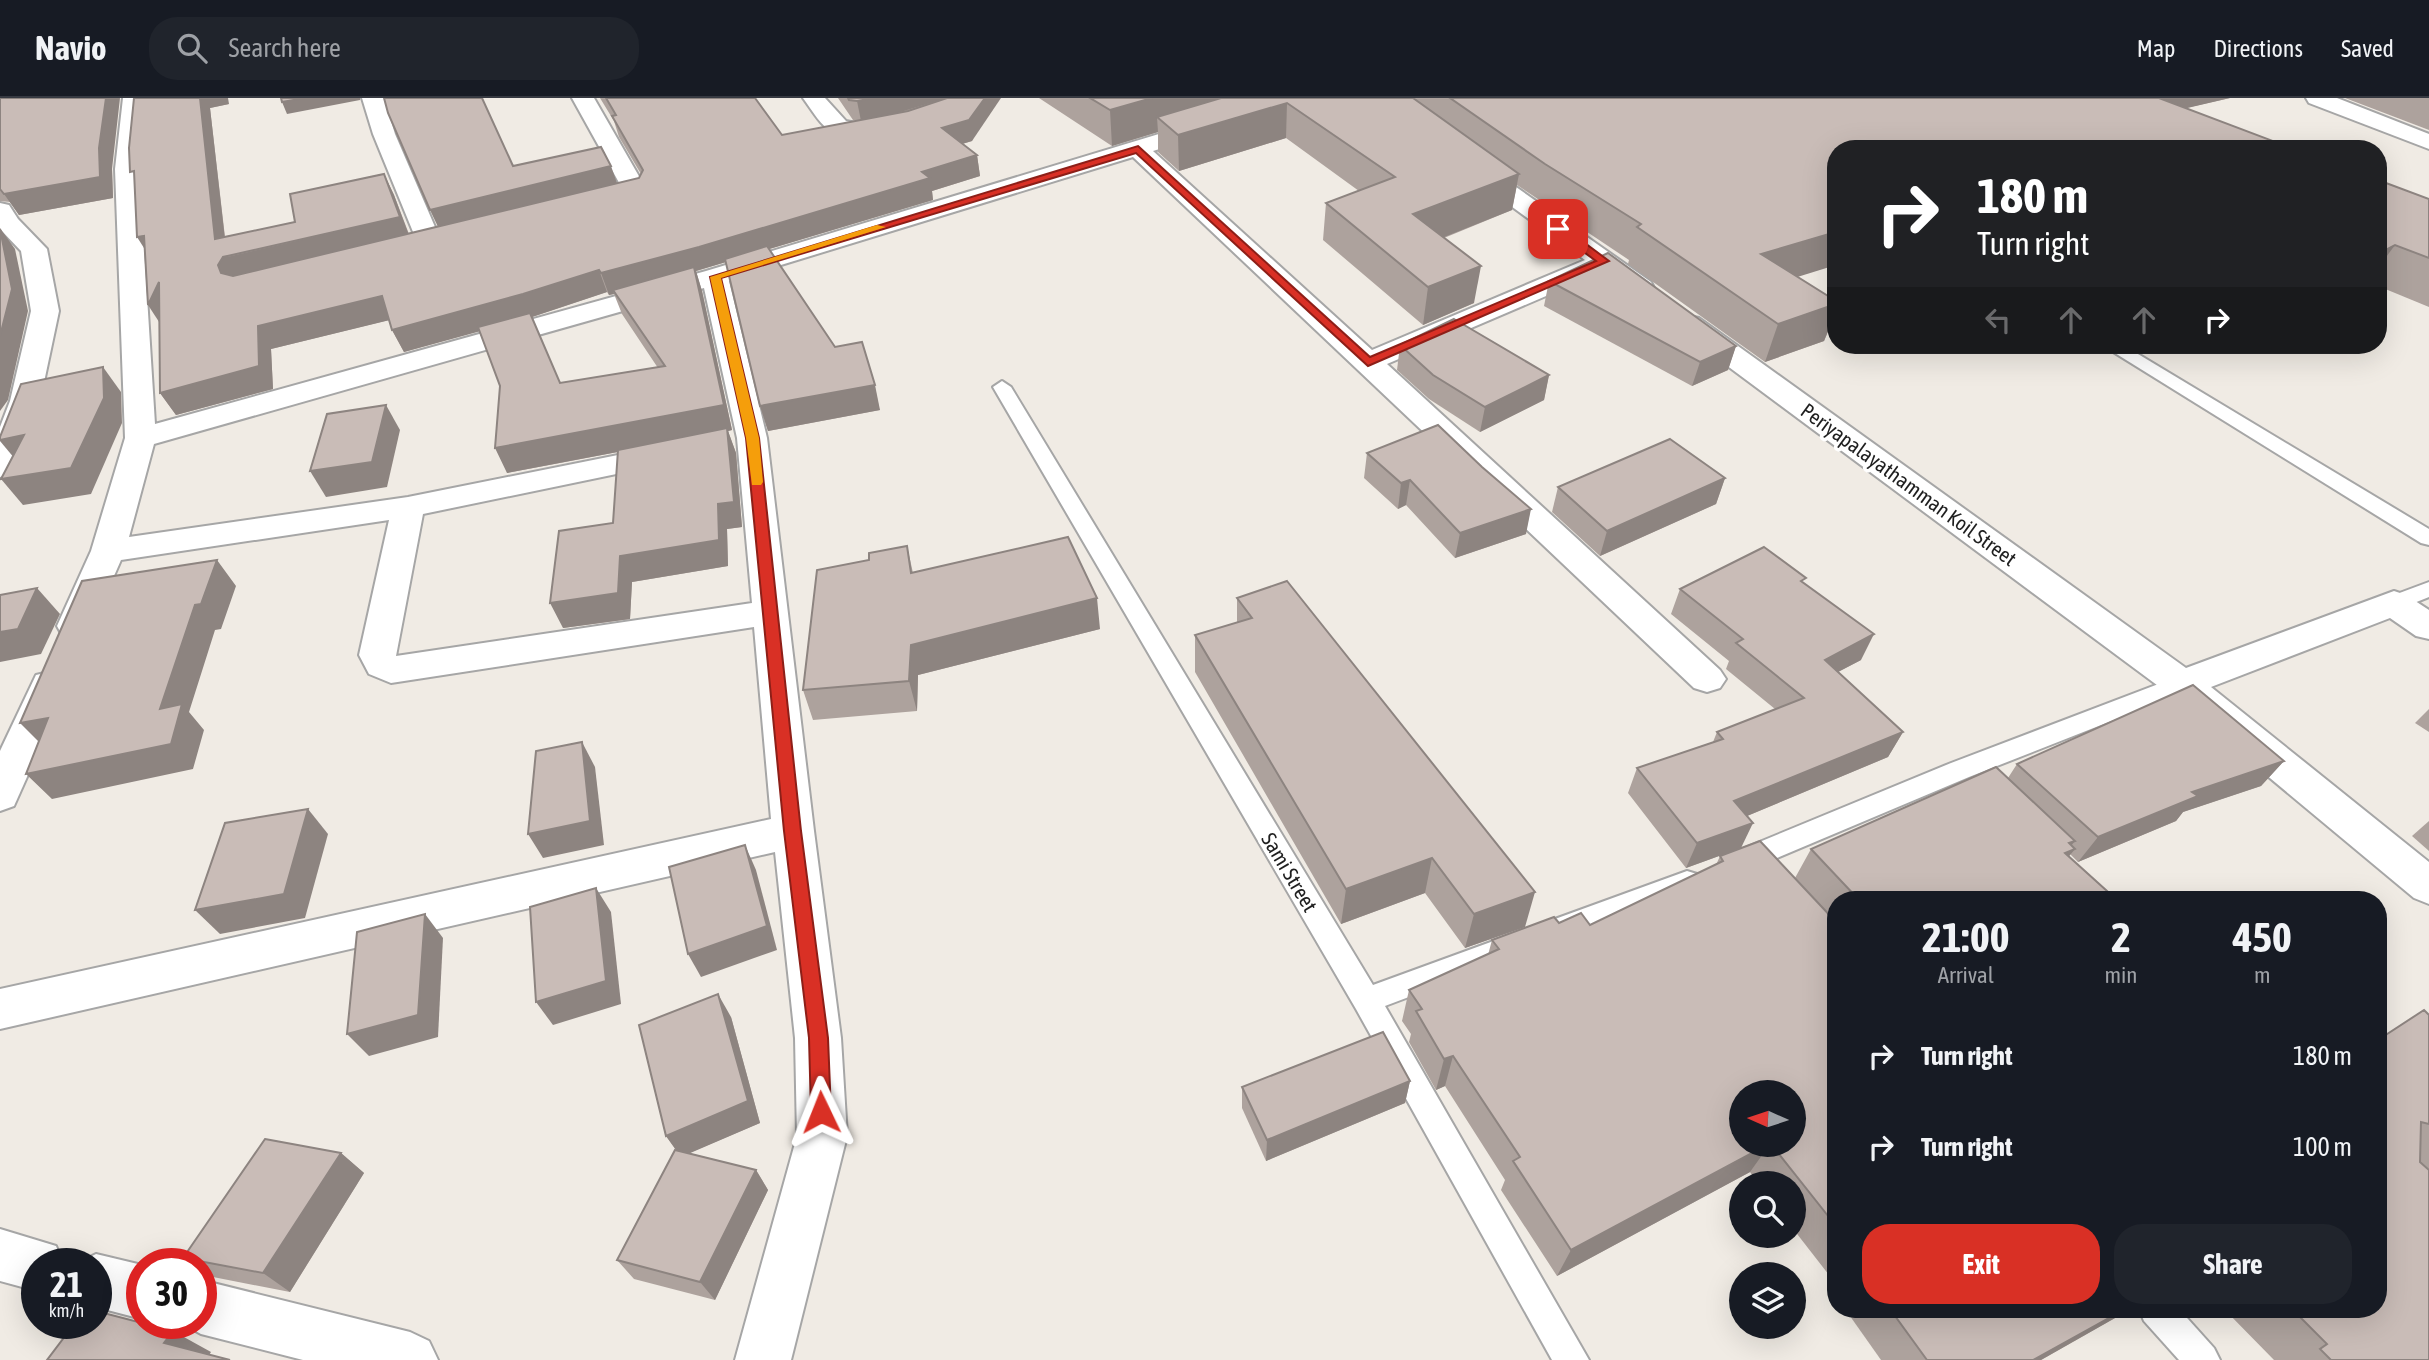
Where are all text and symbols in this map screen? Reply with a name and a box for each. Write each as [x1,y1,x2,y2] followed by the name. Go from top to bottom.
[149,17,639,80] search box
[35,29,107,67] text: Navio
[173,29,211,67] icon: search
[229,33,341,63] text: Search here
[2137,35,2175,62] text: Map
[2213,35,2303,62] text: Directions
[2341,35,2394,62] text: Saved
[1977,167,2088,223] text: 180 m
[1862,168,1953,259] icon: right
[1528,199,1588,259] pin
[1539,210,1577,248] icon: arrive
[1977,225,2090,262] text: Turn right
[1979,301,2017,339] icon: left
[2052,301,2090,339] icon: ahead
[2125,301,2163,339] icon: ahead
[2198,301,2236,339] icon: right
[1797,398,2021,570] street label: Periyapalayathamman Koil Street
[1257,828,1323,916] street label: Sami Street
[1922,913,2009,961] text: 21:00
[2111,913,2131,961] text: 2
[2233,913,2292,961] text: 450
[1938,962,1994,988] text: Arrival
[2105,962,2138,988] text: min
[2254,962,2271,988] text: m
[1862,1037,1900,1075] icon: right
[1921,1041,2012,1071] text: Turn right
[2293,1041,2352,1071] text: 180 m
[784,1075,858,1149] position arrow
[1729,1080,1806,1157] north arrow
[1729,1080,1806,1339] map controls
[1862,1128,1900,1166] icon: right
[1921,1132,2012,1162] text: Turn right
[2293,1132,2352,1162] text: 100 m
[1729,1171,1806,1248] button: search
[1862,1224,2100,1304] button: Exit
[2114,1224,2352,1304] button: Share
[126,1248,217,1339] speed limit sign: 30
[1729,1262,1806,1339] button: layers
[50,1264,83,1304] text: 21
[49,1300,84,1321] text: km/h

